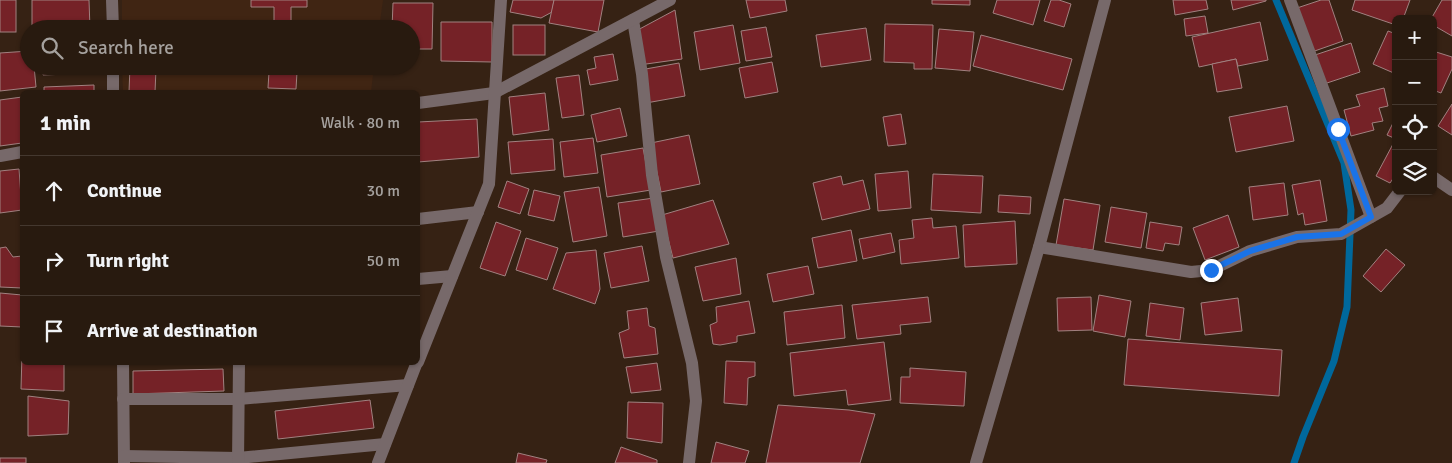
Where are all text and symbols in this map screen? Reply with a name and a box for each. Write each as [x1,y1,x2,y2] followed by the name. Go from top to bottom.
[1392,15,1437,195] map controls
[1392,15,1437,60] button: +
[20,20,420,75] search box
[38,34,66,62] icon: search
[78,36,174,60] text: Search here
[1392,60,1437,105] button: −
[1392,105,1437,150] button: locate
[40,110,91,136] text: 1 min
[321,113,400,133] text: Walk · 80 m
[1327,118,1350,141] route start
[1392,150,1437,195] button: layers
[40,177,68,205] icon: ahead
[87,179,162,203] text: Continue
[366,181,400,201] text: 30 m
[40,247,68,275] icon: right
[87,249,169,273] text: Turn right
[366,251,400,271] text: 50 m
[1200,259,1223,282] route end
[40,317,68,345] icon: arrive
[87,319,258,343] text: Arrive at destination

